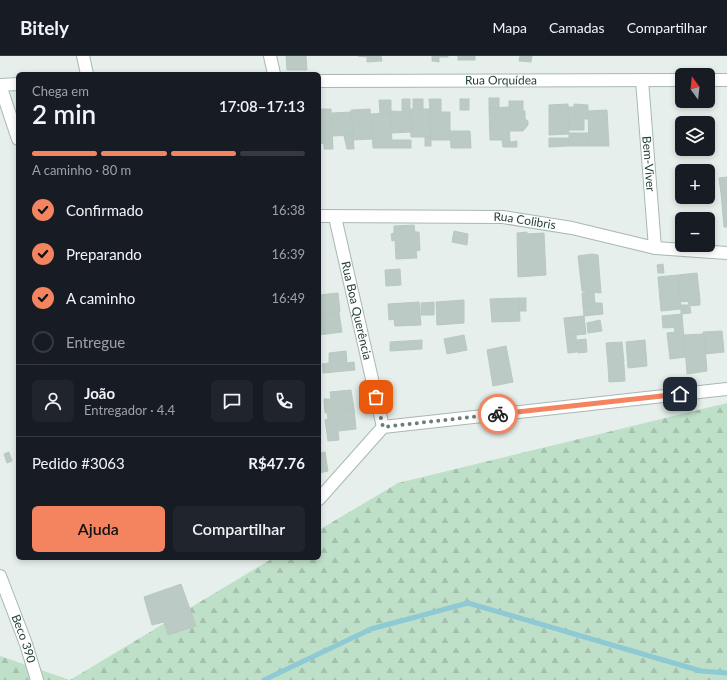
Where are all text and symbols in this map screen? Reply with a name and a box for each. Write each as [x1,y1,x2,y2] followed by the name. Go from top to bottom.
[20,16,69,39] text: Bitely
[492,19,527,36] text: Mapa
[549,19,605,36] text: Camadas
[627,19,707,36] text: Compartilhar
[675,68,715,108] north arrow
[675,68,715,252] map controls
[465,72,537,88] street label: Rua Orquídea
[32,83,89,99] text: Chega em
[219,97,305,115] text: 17:08–17:13
[32,98,96,130] text: 2 min
[675,116,715,156] button: layers
[639,135,659,193] street label: Bem-Viver
[32,162,131,178] text: A caminho · 80 m
[675,164,715,204] button: +
[32,199,54,221] icon: check
[66,201,143,219] text: Confirmado
[272,202,305,218] text: 16:38
[494,209,557,232] street label: Rua Colibris
[675,212,715,252] button: −
[32,243,54,265] icon: check
[66,245,142,263] text: Preparando
[272,246,305,262] text: 16:39
[338,260,375,361] street label: Rua Boa Querência
[32,287,54,309] icon: check
[66,289,135,307] text: A caminho
[272,290,305,306] text: 16:49
[66,333,125,351] text: Entregue
[663,377,697,411] pin
[32,380,74,422] button: person
[211,380,253,422] button: chat
[263,380,305,422] button: phone
[359,380,393,414] pin
[669,383,691,405] icon: home
[84,384,115,402] text: João
[365,386,387,408] icon: bag
[478,394,518,434] courier
[84,402,175,418] text: Entregador · 4.4
[487,403,509,425] icon: bike
[32,454,125,472] text: Pedido #3063
[248,454,305,472] text: R$47.76
[32,506,165,552] button: Ajuda
[173,506,305,552] button: Compartilhar
[8,612,39,665] street label: Beco 390

